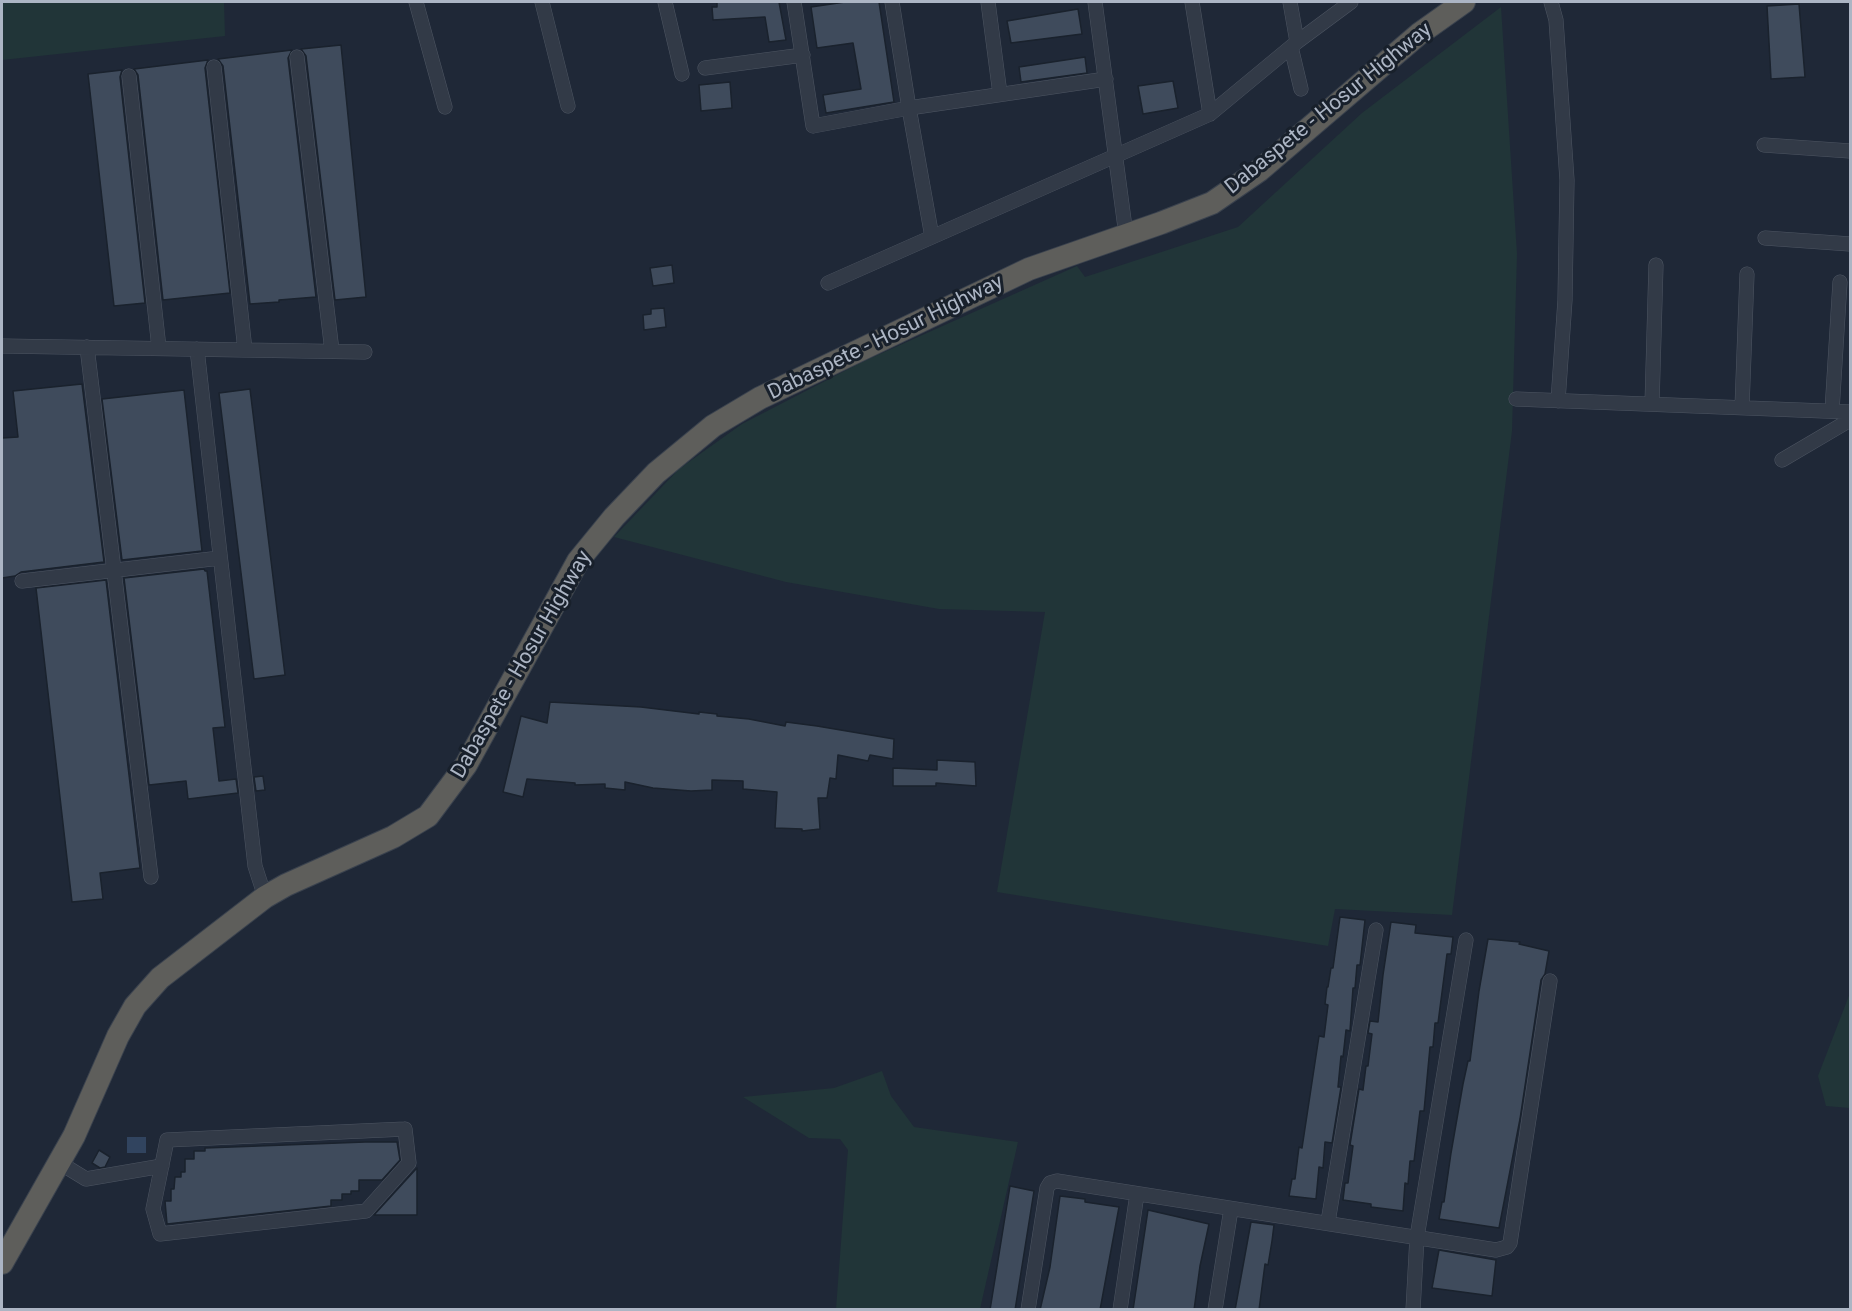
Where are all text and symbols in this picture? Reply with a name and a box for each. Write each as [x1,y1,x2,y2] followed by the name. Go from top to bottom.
[1221,18,1437,200] street label: Dabaspete - Hosur Highway
[764,270,1008,406] street label: Dabaspete - Hosur Highway
[446,547,598,783] street label: Dabaspete - Hosur Highway

